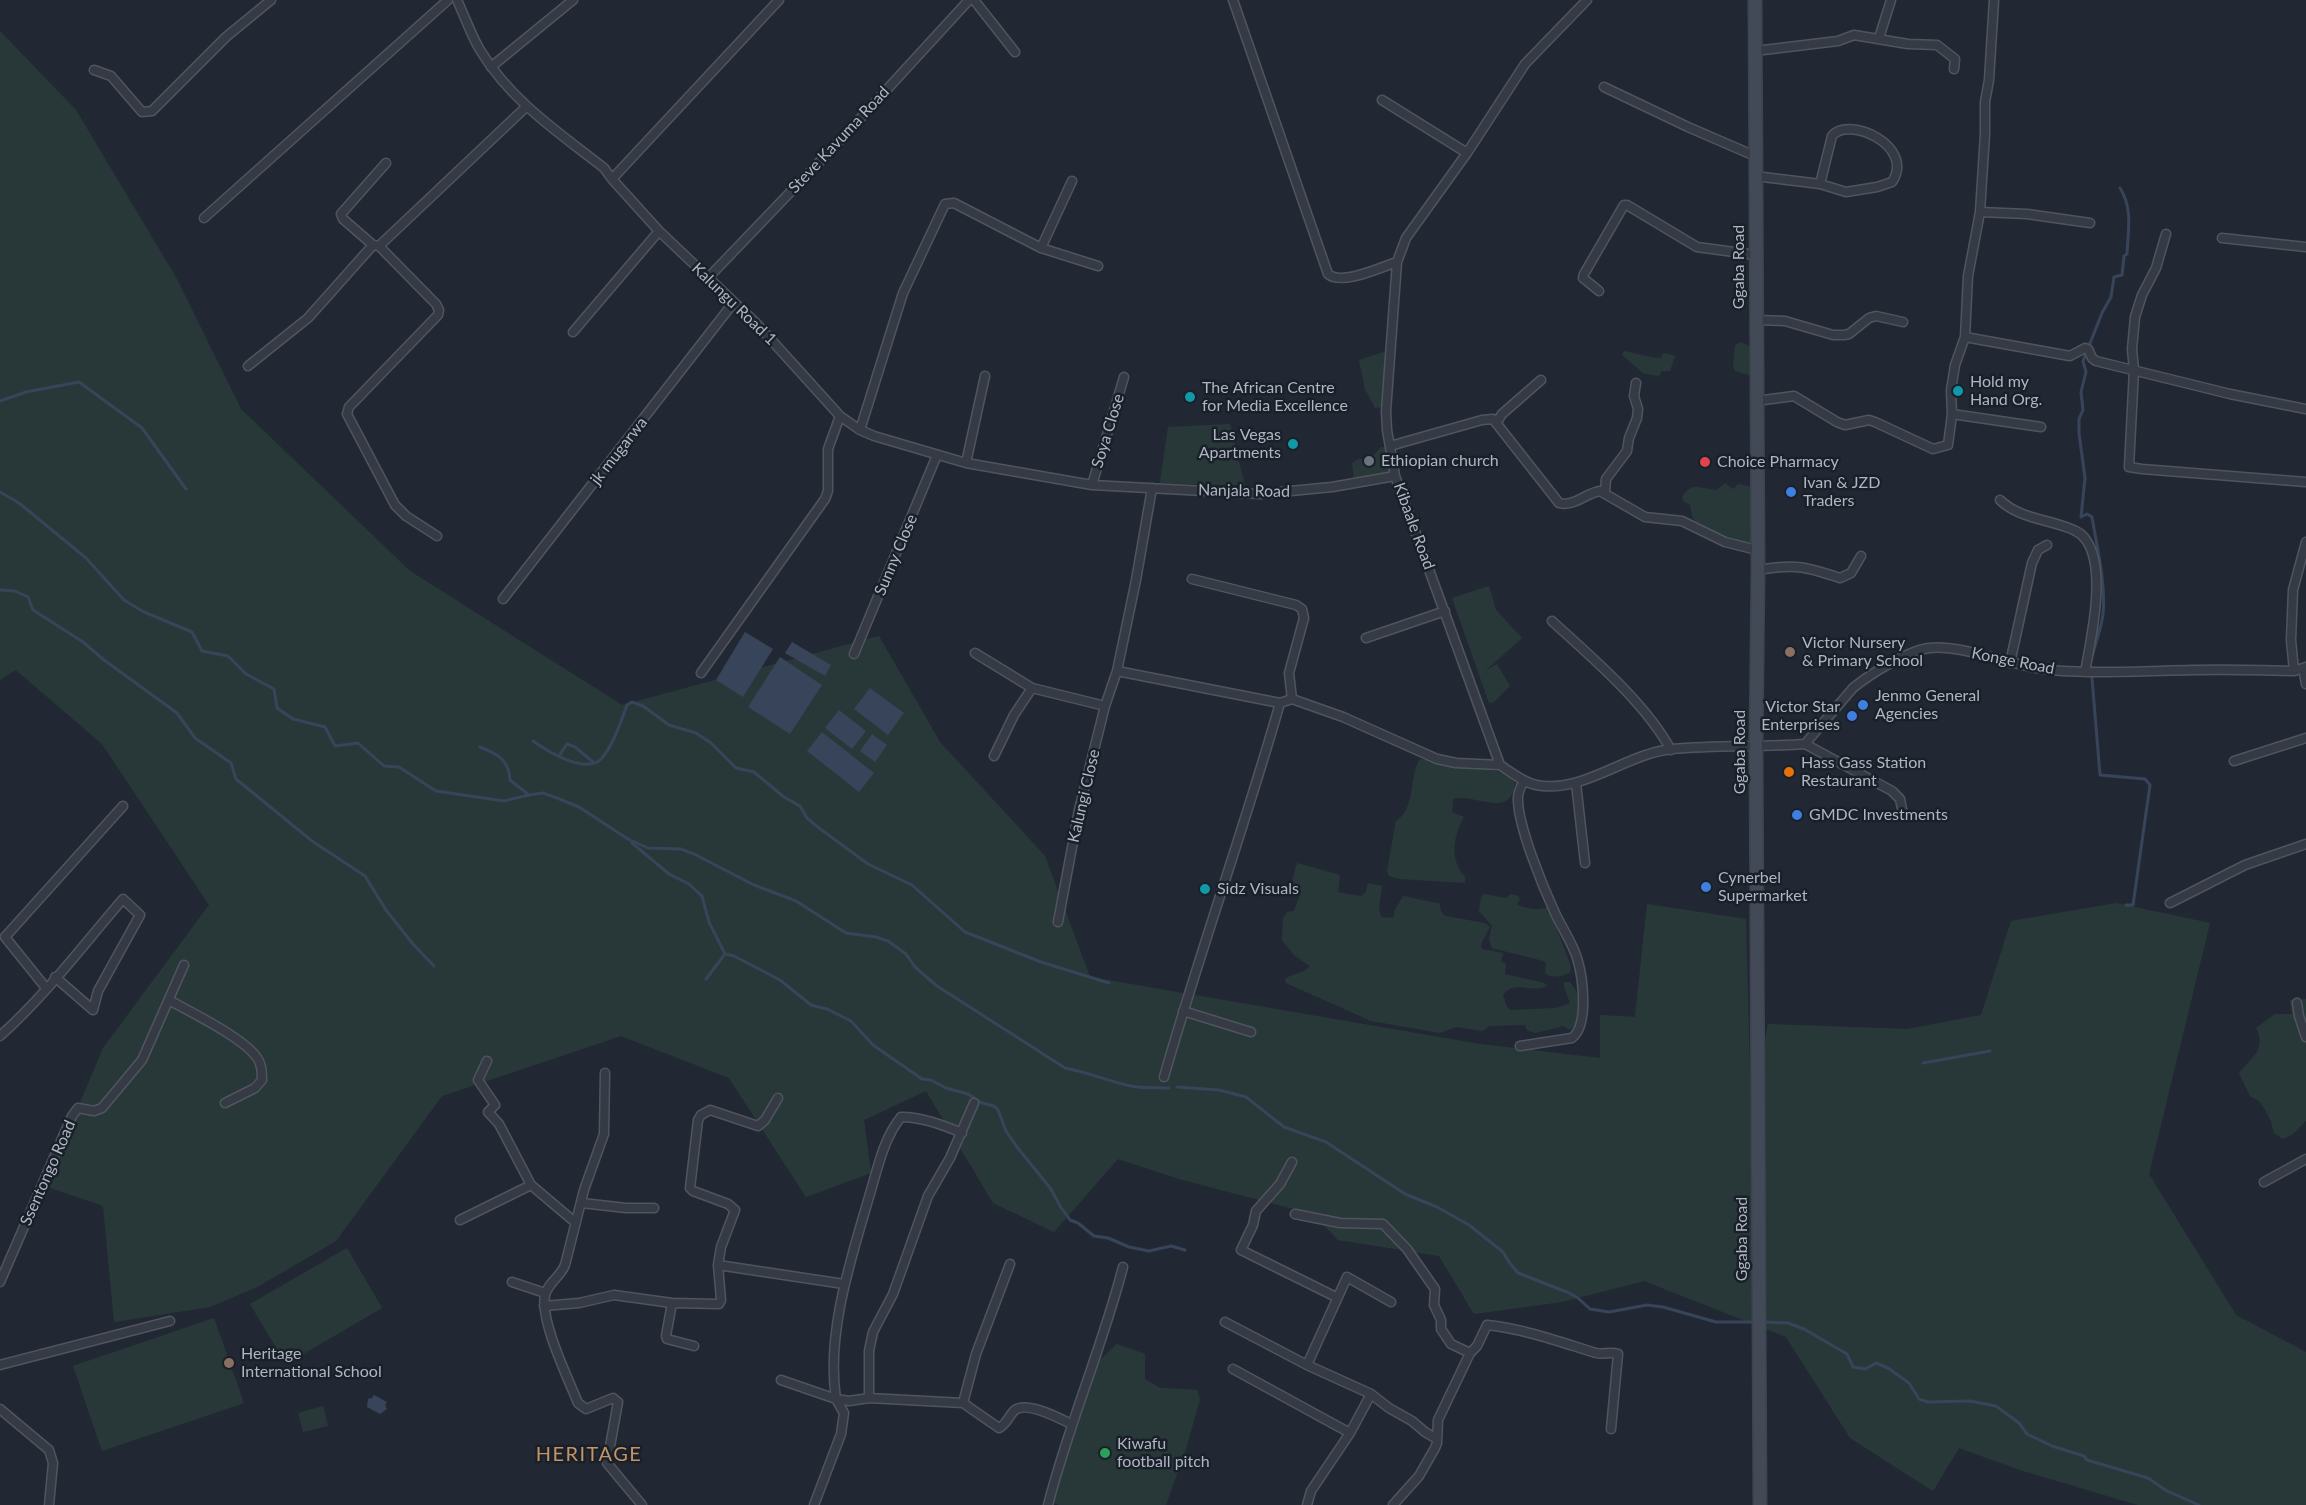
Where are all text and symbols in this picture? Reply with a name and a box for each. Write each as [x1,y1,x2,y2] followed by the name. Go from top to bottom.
[785,83,893,197] street label: Steve Kavuma Road
[1729,225,1749,309] street label: Ggaba Road
[688,259,780,349] street label: Kalungu Road 1
[1970,372,2042,410] place label: Hold my Hand Org.
[1202,378,1348,416] place label: The African Centre for Media Excellence
[1951,384,1965,398] marker: Hold my Hand Org.
[1183,390,1197,404] marker: The African Centre for Media Excellence
[1088,392,1128,470] street label: Soya Close
[587,413,651,489] street label: jk mugarwa
[1199,425,1281,463] place label: Las Vegas Apartments
[1286,437,1300,451] marker: Las Vegas Apartments
[1381,451,1499,471] place label: Ethiopian church
[1717,452,1839,472] place label: Choice Pharmacy
[1362,454,1376,468] marker: Ethiopian church
[1698,455,1712,469] marker: Choice Pharmacy
[1803,473,1880,511] place label: Ivan & JZD Traders
[1389,480,1439,572] street label: Kibaale Road
[1198,481,1290,501] street label: Nanjala Road
[1784,485,1798,499] marker: Ivan & JZD Traders
[870,512,922,598] street label: Sunny Close
[1802,633,1923,671] place label: Victor Nursery & Primary School
[1970,644,2056,678] street label: Konge Road
[1783,645,1797,659] marker: Victor Nursery & Primary School
[1875,686,1980,724] place label: Jenmo General Agencies
[1761,697,1840,735] place label: Victor Star Enterprises
[1856,698,1870,712] marker: Jenmo General Agencies
[1845,709,1859,723] marker: Victor Star Enterprises
[1730,710,1750,794] street label: Ggaba Road
[1064,747,1104,845] street label: Kalungi Close
[1801,753,1926,791] place label: Hass Gass Station Restaurant
[1782,765,1796,779] marker: Hass Gass Station Restaurant
[1809,805,1948,825] place label: GMDC Investments
[1790,808,1804,822] marker: GMDC Investments
[1718,868,1807,906] place label: Cynerbel Supermarket
[1217,879,1299,899] place label: Sidz Visuals
[1699,880,1713,894] marker: Cynerbel Supermarket
[1198,882,1212,896] marker: Sidz Visuals
[16,1117,80,1229] street label: Ssentongo Road
[1732,1197,1752,1281] street label: Ggaba Road
[241,1344,382,1382] place label: Heritage International School
[222,1356,236,1370] marker: Heritage International School
[1117,1434,1210,1472] place label: Kiwafu football pitch
[536,1443,642,1467] district label: HERITAGE
[1098,1446,1112,1460] marker: Kiwafu football pitch

